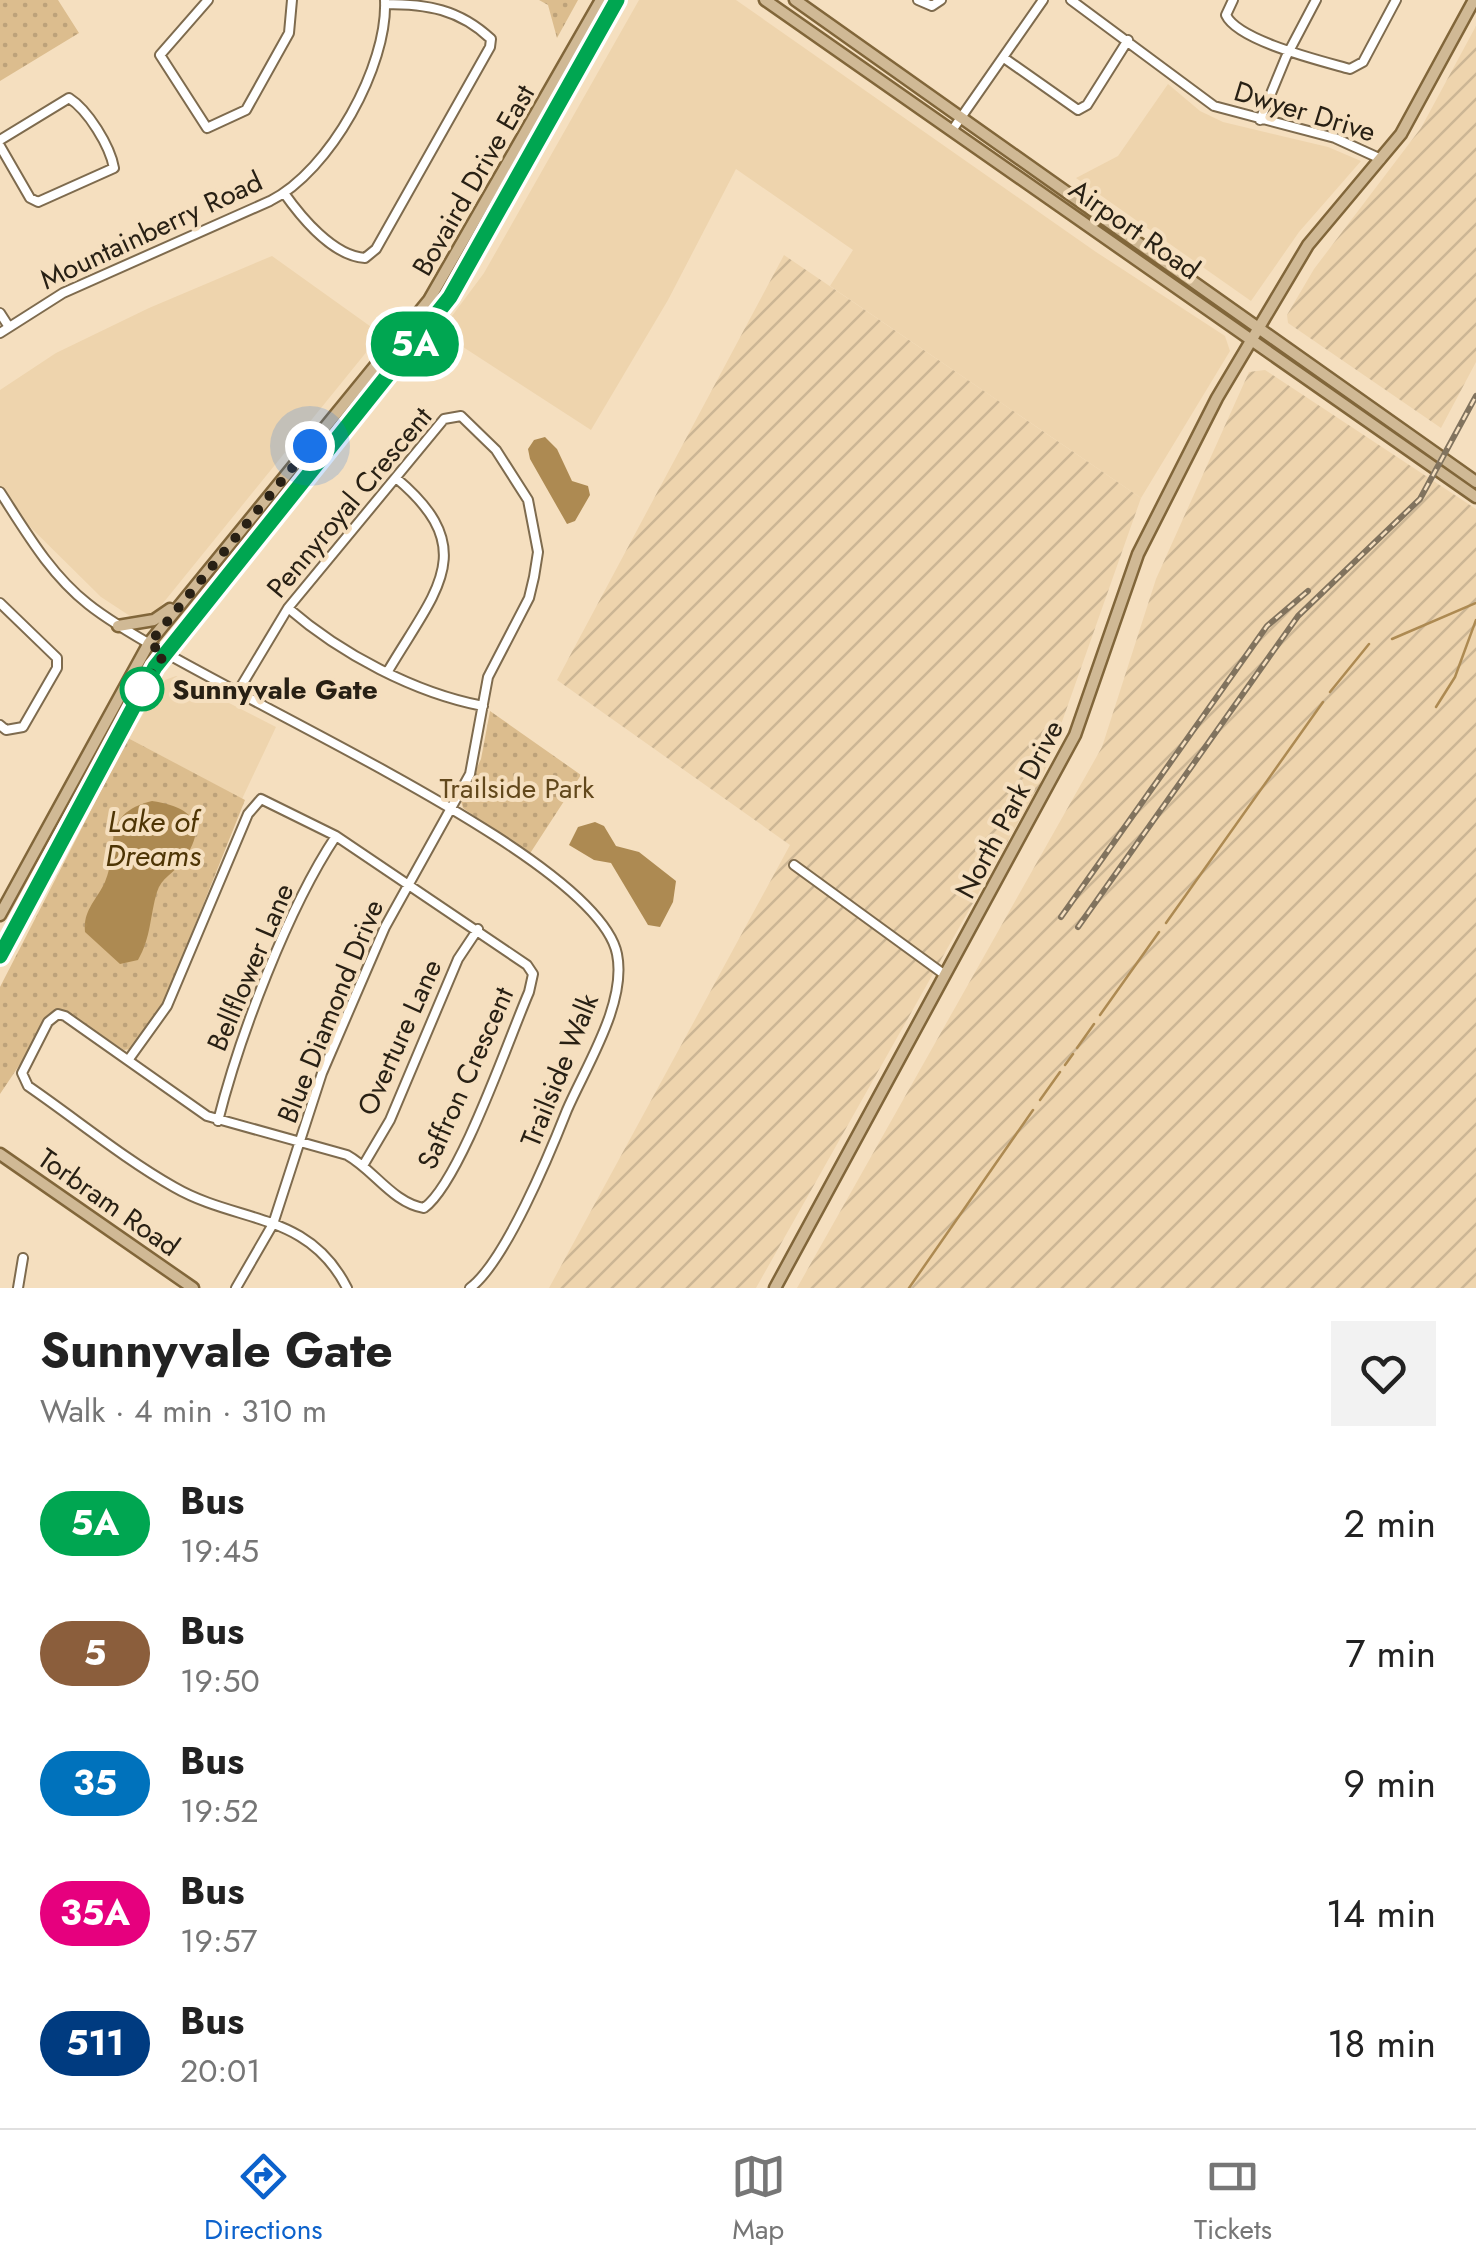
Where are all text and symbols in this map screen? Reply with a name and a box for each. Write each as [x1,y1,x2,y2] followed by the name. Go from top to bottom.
[1229,71,1381,152] street label: Dwyer Drive
[402,77,545,284] street label: Bovaird Drive East
[33,161,269,300] street label: Mountainberry Road
[1061,169,1209,290] street label: Airport Road
[370,312,460,376] line badge: 5A
[391,319,439,369] text: 5A
[257,398,442,607] street label: Pennyroyal Crescent
[285,421,335,471] your location
[121,668,163,710] marker: Sunnyvale Gate
[172,669,378,710] place label: Sunnyvale Gate
[945,713,1074,906] street label: North Park Drive
[440,768,595,809] park label: Trailside Park
[105,800,202,877] water label: Lake of Dreams
[197,877,304,1057] street label: Bellflower Lane
[267,893,394,1129] street label: Blue Diamond Drive
[347,953,452,1122] street label: Overture Lane
[407,980,524,1176] street label: Saffron Crescent
[510,987,609,1153] street label: Trailside Walk
[29,1138,188,1266] street label: Torbram Road
[40,1316,393,1385] text: Sunnyvale Gate
[1331,1321,1436,1426] button: heart
[40,1388,327,1434] text: Walk · 4 min · 310 m
[180,1473,244,1528] text: Bus
[1344,1496,1436,1551] text: 2 min
[71,1498,119,1548] text: 5A
[180,1528,259,1574] text: 19:45
[180,1603,244,1658] text: Bus
[1345,1626,1436,1681] text: 7 min
[84,1628,106,1678] text: 5
[180,1658,260,1704] text: 19:50
[180,1733,244,1788] text: Bus
[1343,1756,1436,1811] text: 9 min
[73,1758,117,1808] text: 35
[180,1788,259,1834] text: 19:52
[180,1863,244,1918] text: Bus
[1326,1886,1436,1941] text: 14 min
[60,1888,130,1938] text: 35A
[180,1918,257,1964] text: 19:57
[180,1993,244,2048] text: Bus
[1327,2016,1436,2071] text: 18 min
[66,2018,124,2068] text: 511
[180,2048,261,2094] text: 20:01
[204,2149,323,2250] tab: Directions
[731,2149,786,2250] tab: Map
[1194,2149,1272,2250] tab: Tickets

